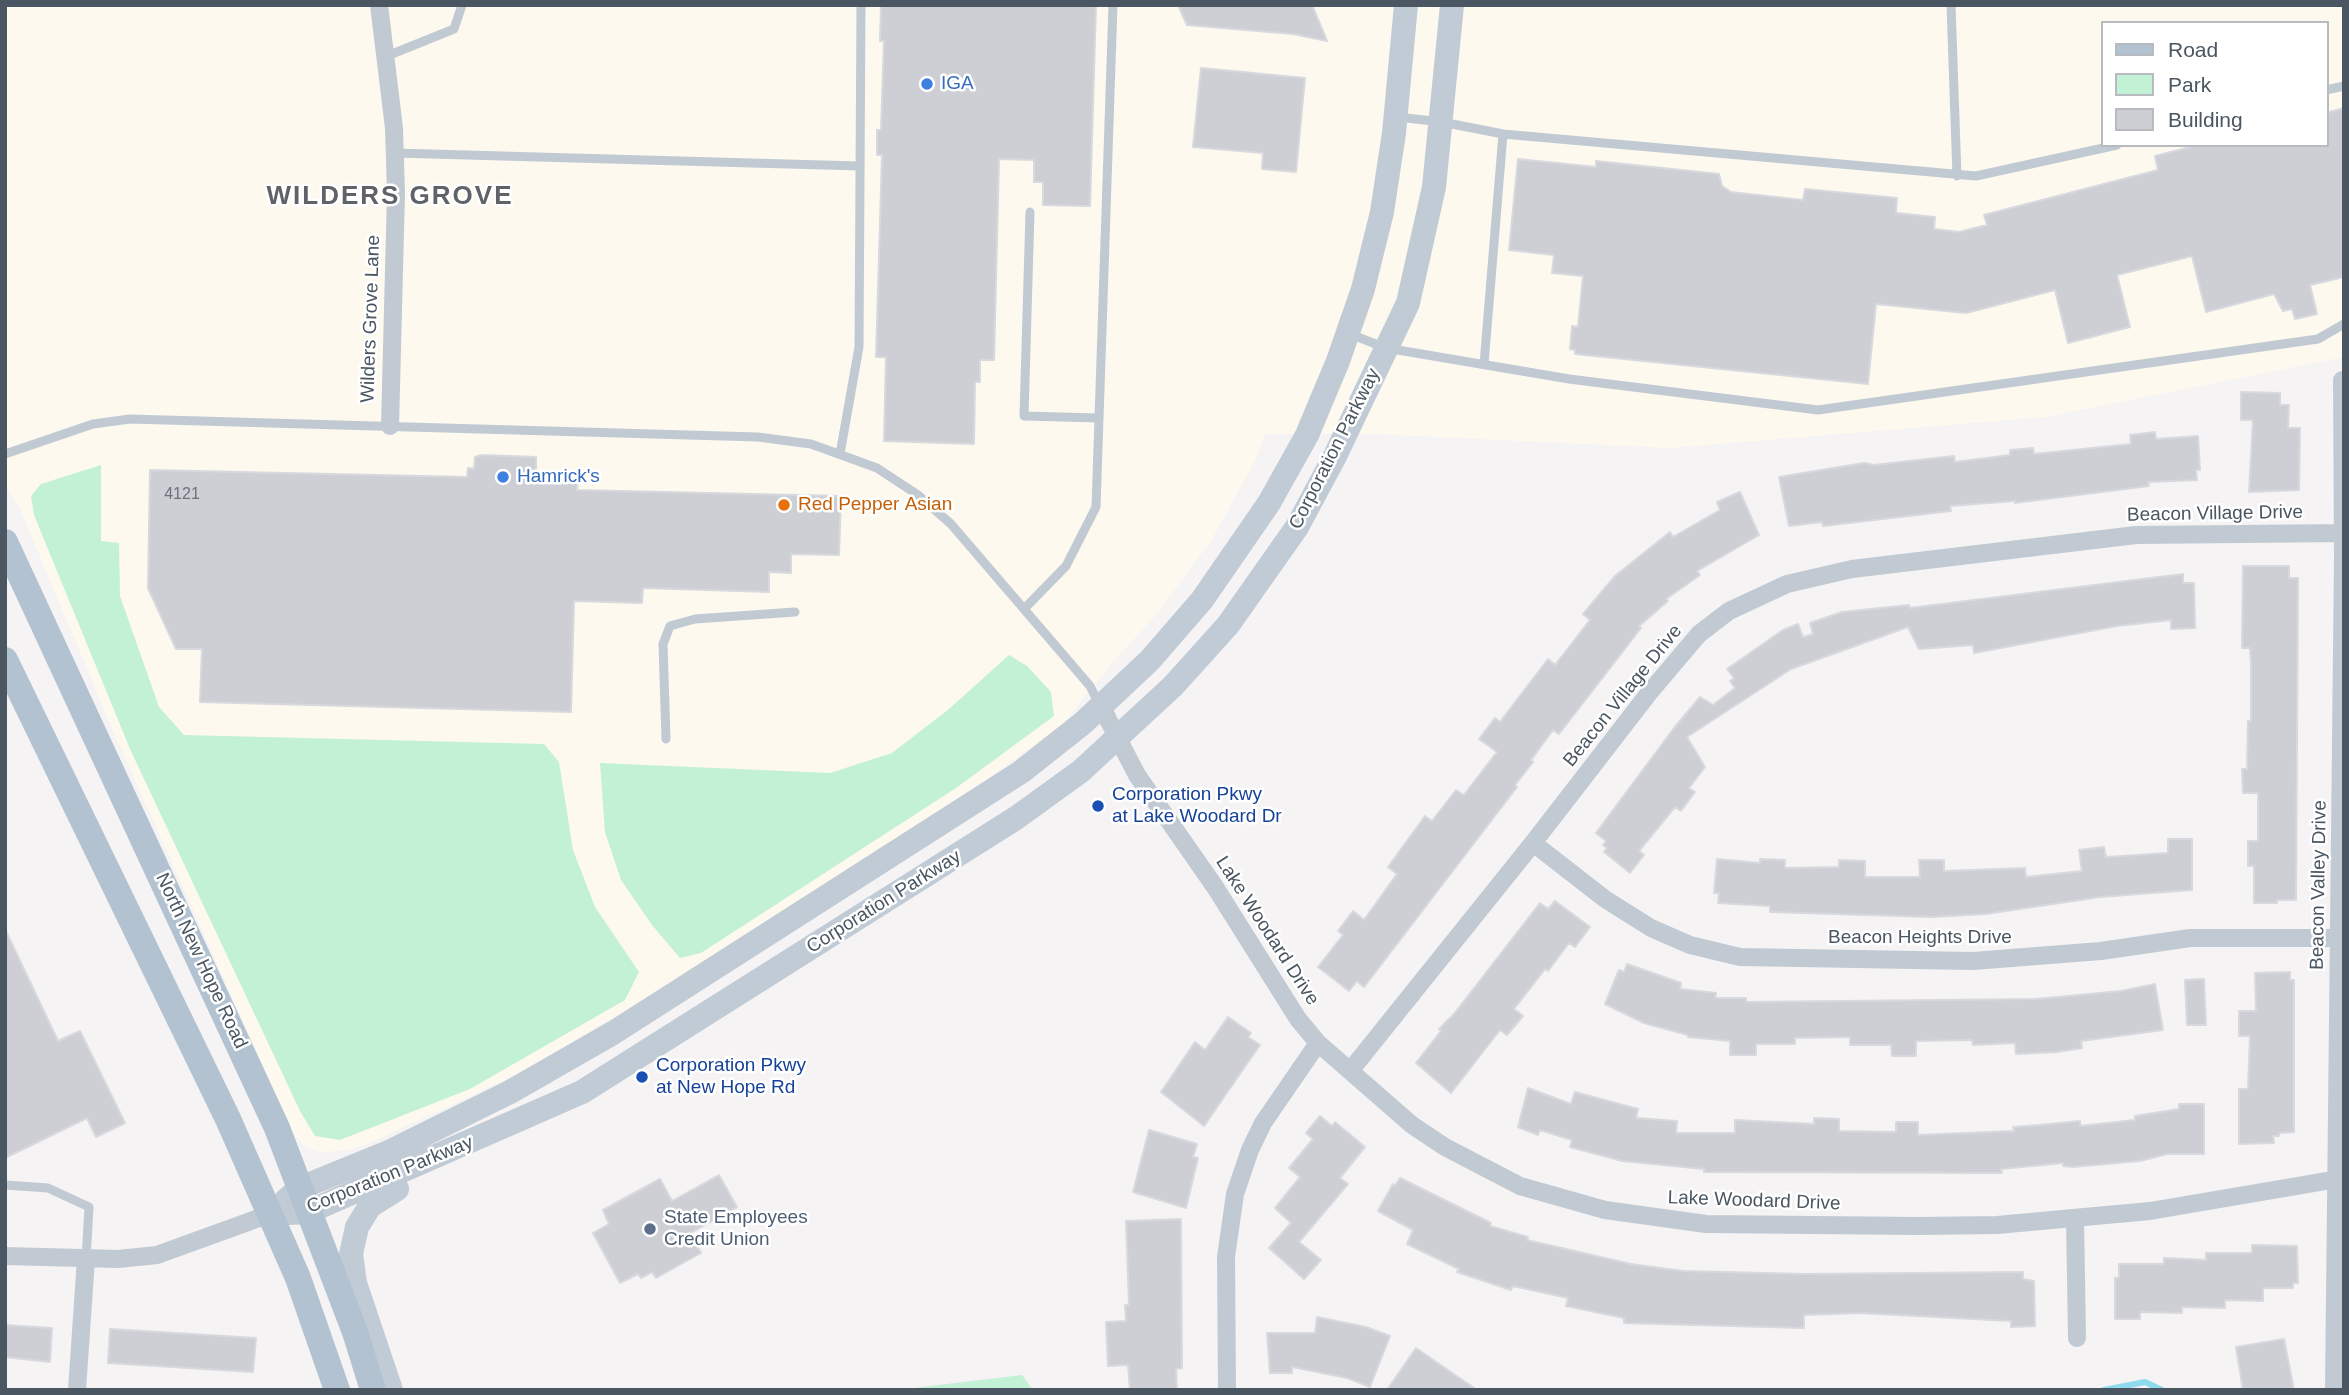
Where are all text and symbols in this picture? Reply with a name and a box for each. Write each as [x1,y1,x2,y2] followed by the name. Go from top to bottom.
[2100,21,2328,147] legend
[2168,38,2218,61] text: Road
[941,73,974,95] place label: IGA
[2168,73,2211,96] text: Park
[919,76,935,92] marker: IGA
[2168,108,2243,131] text: Building
[268,181,512,213] district label: WILDERS GROVE
[357,235,385,403] street label: Wilders Grove Lane
[1285,365,1385,533] street label: Corporation Parkway
[517,466,600,488] place label: Hamrick's
[495,469,511,485] marker: Hamrick's
[164,485,200,505] house number: 4121
[798,494,952,516] place label: Red Pepper Asian
[776,497,792,513] marker: Red Pepper Asian
[2127,501,2303,527] street label: Beacon Village Drive
[1559,620,1687,772] street label: Beacon Village Drive
[1112,784,1282,828] place label: Corporation Pkwy at Lake Woodard Dr
[1090,798,1106,814] marker: Corporation Pkwy at Lake Woodard Dr
[2306,800,2332,970] street label: Beacon Valley Drive
[803,845,965,959] street label: Corporation Parkway
[1210,852,1324,1010] street label: Lake Woodard Drive
[150,870,252,1052] street label: North New Hope Road
[1828,927,2012,949] street label: Beacon Heights Drive
[656,1055,806,1099] place label: Corporation Pkwy at New Hope Rd
[634,1069,650,1085] marker: Corporation Pkwy at New Hope Rd
[303,1131,477,1219] street label: Corporation Parkway
[1667,1187,1841,1215] street label: Lake Woodard Drive
[664,1207,808,1251] place label: State Employees Credit Union
[642,1221,658,1237] marker: State Employees Credit Union

